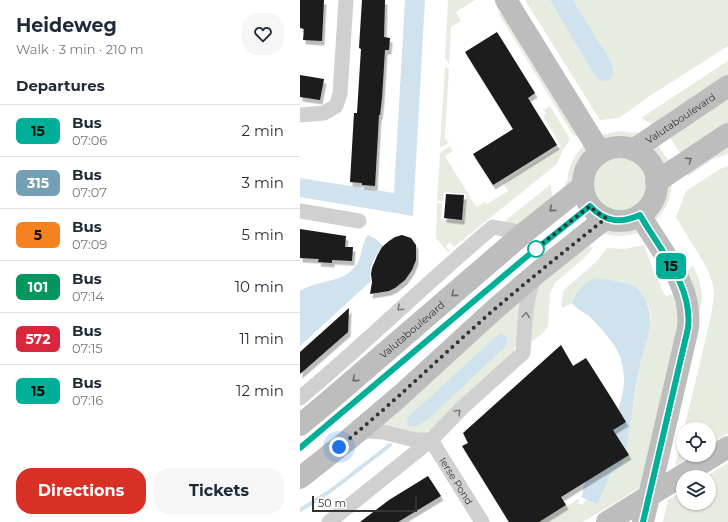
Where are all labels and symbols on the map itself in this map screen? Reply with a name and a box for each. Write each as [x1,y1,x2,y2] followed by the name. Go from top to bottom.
[643,90,718,146] street label: Valutaboulevard
[684,158,691,165] one-way arrow
[550,205,557,212] one-way arrow
[527,240,545,258] unlabelled marker
[653,253,689,279] line badge: 15
[451,289,458,296] one-way arrow
[377,298,447,361] street label: Valutaboulevard
[397,303,405,311] one-way arrow
[522,312,531,318] one-way arrow
[353,374,360,381] one-way arrow
[453,409,461,417] one-way arrow
[329,437,349,457] your location
[437,455,476,507] street label: Ierse Pond
[312,494,417,513] scale bar

